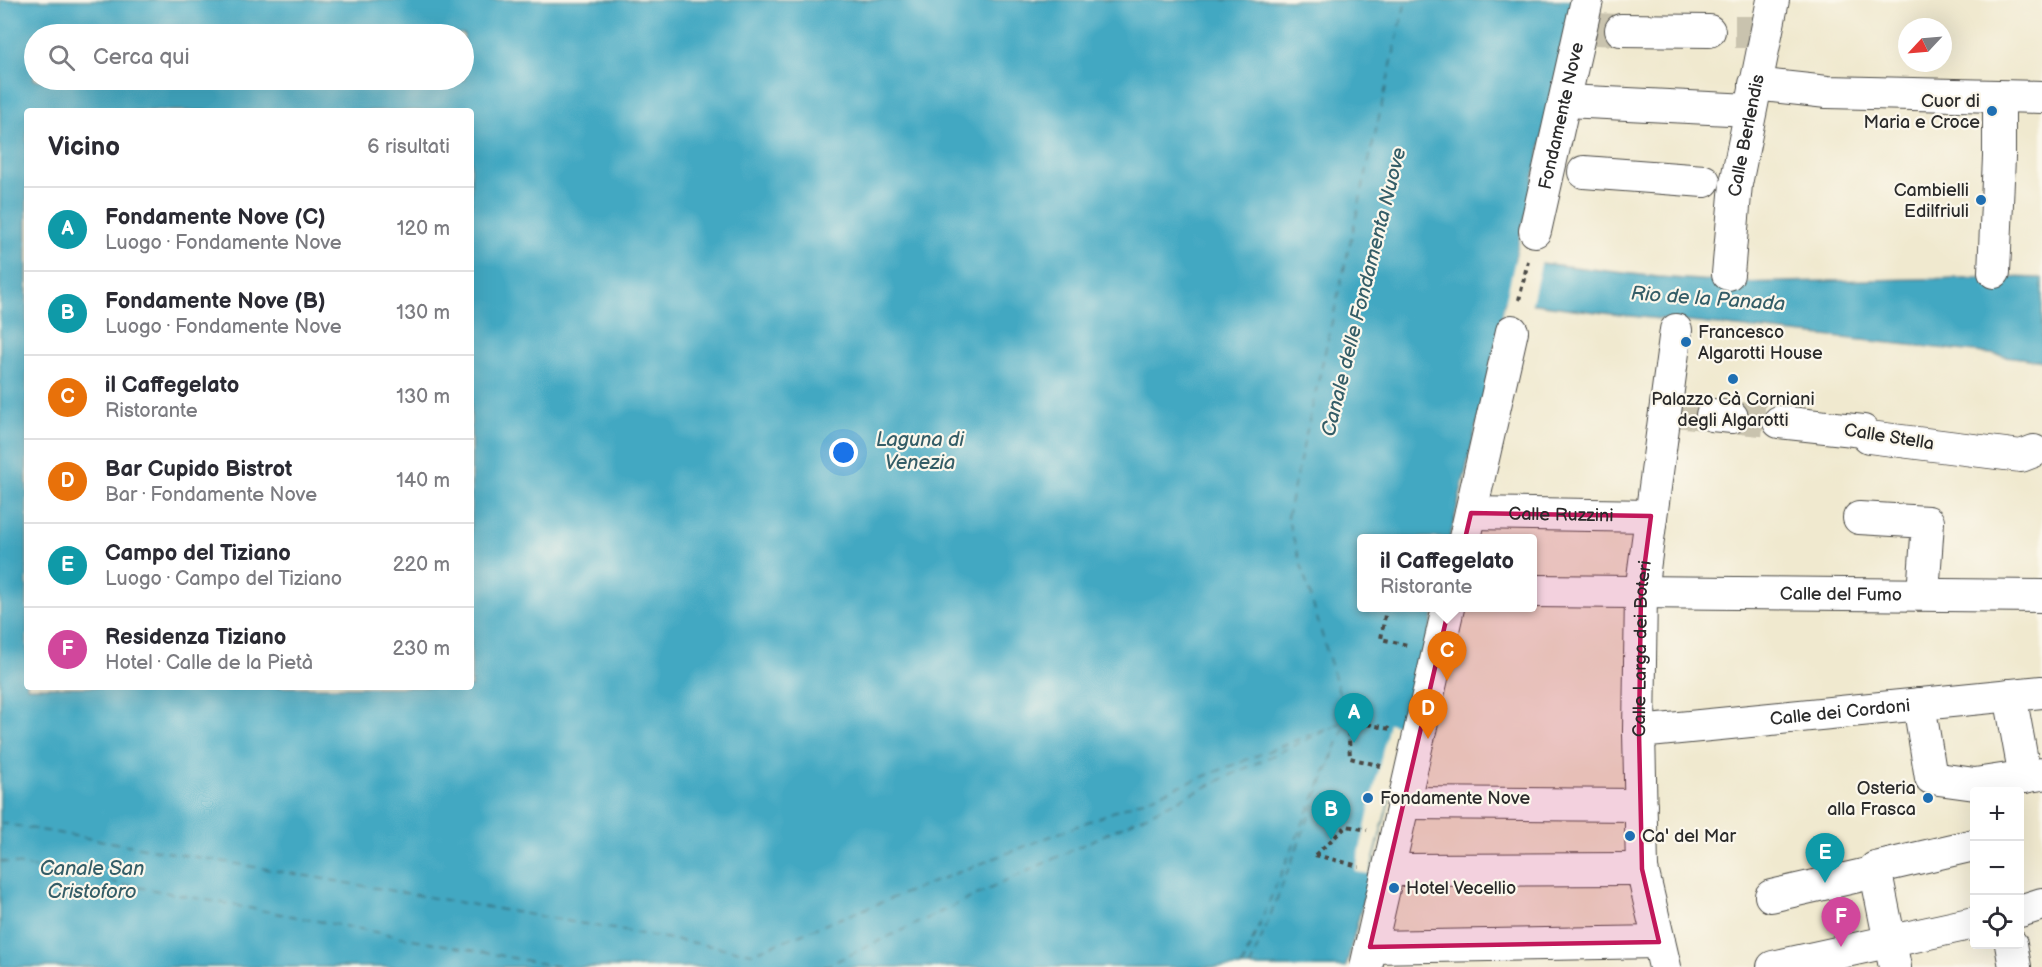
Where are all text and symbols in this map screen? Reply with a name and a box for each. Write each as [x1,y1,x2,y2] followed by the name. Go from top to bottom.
[1898,18,1952,72] north arrow
[24,24,474,90] search box
[1534,40,1588,191] street label: Fondamente Nove
[45,41,78,74] icon: search
[93,44,190,71] text: Cerca qui
[1724,72,1768,197] street label: Calle Berlendis
[1864,91,1980,133] place label: Cuor di Maria e Croce
[1985,104,1999,118] marker: Cuor di Maria e Croce
[48,132,120,163] text: Vicino
[367,135,450,159] text: 6 risultati
[1316,145,1412,439] water label: Canale delle Fondamenta Nuove
[1894,180,1969,222] place label: Cambielli Edilfriuli
[1974,193,1988,207] marker: Cambielli Edilfriuli
[105,204,326,231] text: Fondamente Nove (C)
[61,217,74,241] text: A
[397,217,450,241] text: 120 m
[105,231,342,255] text: Luogo · Fondamente Nove
[1630,282,1786,316] water label: Rio de la Panada
[105,288,326,315] text: Fondamente Nove (B)
[60,301,75,325] text: B
[396,301,450,325] text: 130 m
[105,315,342,339] text: Luogo · Fondamente Nove
[1698,322,1823,364] place label: Francesco Algarotti House
[1679,335,1693,349] marker: Francesco Algarotti House
[105,372,239,399] text: il Caffegelato
[1726,372,1740,386] marker: Palazzo Cà Corniani degli Algarotti
[60,385,75,409] text: C
[396,385,450,409] text: 130 m
[1651,389,1815,431] place label: Palazzo Cà Corniani degli Algarotti
[105,399,198,423] text: Ristorante
[1843,420,1935,454] street label: Calle Stella
[876,428,966,475] water label: Laguna di Venezia
[829,438,858,467] your location
[105,456,292,483] text: Bar Cupido Bistrot
[61,469,74,493] text: D
[396,469,450,493] text: 140 m
[105,483,317,507] text: Bar · Fondamente Nove
[1508,503,1614,526] street label: Calle Ruzzini
[1357,534,1537,612] popup
[105,540,291,567] text: Campo del Tiziano
[1380,548,1514,575] text: il Caffegelato
[61,553,74,577] text: E
[393,553,450,577] text: 220 m
[1628,559,1656,737] street label: Calle Larga dei Boteri
[105,567,342,591] text: Luogo · Campo del Tiziano
[1380,575,1472,599] text: Ristorante
[1780,583,1902,605] street label: Calle del Fumo
[105,624,286,651] text: Residenza Tiziano
[1428,632,1466,681] pin: C
[61,637,74,661] text: F
[393,637,450,661] text: 230 m
[105,651,313,675] text: Hotel · Calle de la Pietà
[1408,690,1448,739] pin: D
[1334,694,1374,743] pin: A
[1769,695,1911,729] street label: Calle dei Cordoni
[1827,778,1916,820] place label: Osteria alla Frasca
[1970,787,2024,949] map controls
[1970,787,2024,841] button: +
[1380,788,1530,809] place label: Fondamente Nove
[1312,790,1350,840] pin: B
[1361,791,1375,805] marker: Fondamente Nove
[1921,791,1935,805] marker: Osteria alla Frasca
[1642,826,1736,847] place label: Ca' del Mar
[1623,829,1637,843] marker: Ca' del Mar
[1806,834,1844,883] pin: E
[1970,841,2024,895] button: −
[40,857,144,904] water label: Canale San Cristoforo
[1406,878,1516,899] place label: Hotel Vecellio
[1387,881,1401,895] marker: Hotel Vecellio
[1970,895,2024,949] button: locate
[1822,898,1860,947] pin: F

